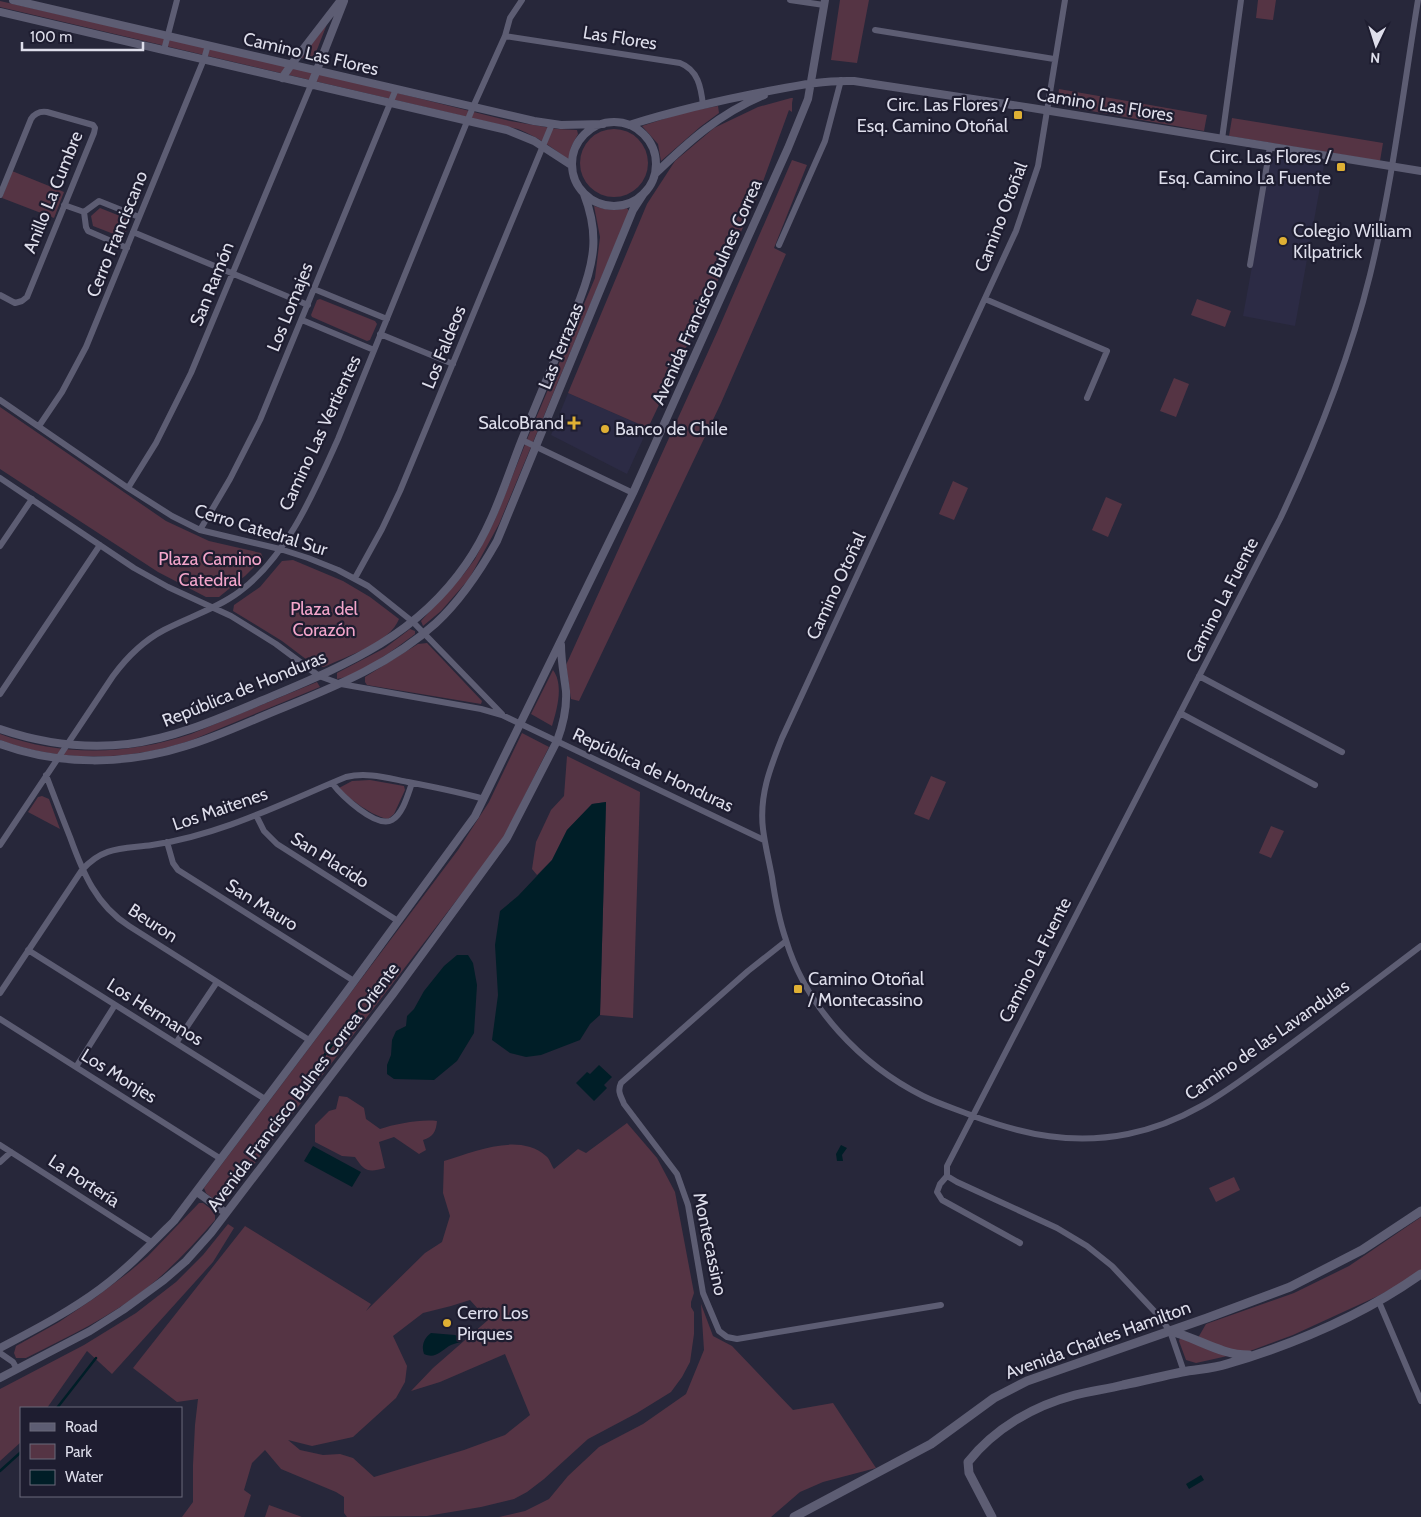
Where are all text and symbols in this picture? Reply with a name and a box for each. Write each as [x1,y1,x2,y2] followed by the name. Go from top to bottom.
[22,20,144,52] scale bar
[1351,20,1401,70] north arrow
[581,21,659,55] street label: Las Flores
[30,28,72,46] text: 100 m
[241,28,381,80] street label: Camino Las Flores
[1370,49,1381,67] text: N
[1035,83,1175,127] street label: Camino Las Flores
[857,94,1009,137] place label: Circ. Las Flores / Esq. Camino Otoñal
[1012,109,1024,121] marker: Circ. Las Flores / Esq. Camino Otoñal
[19,128,87,256] street label: Anillo La Cumbre
[1158,146,1332,189] place label: Circ. Las Flores / Esq. Camino La Fuente
[970,158,1032,275] street label: Camino Otoñal
[1335,161,1347,173] marker: Circ. Las Flores / Esq. Camino La Fuente
[82,168,152,300] street label: Cerro Franciscano
[647,176,767,408] street label: Avenida Francisco Bulnes Correa
[1293,220,1412,263] place label: Colegio William Kilpatrick
[1277,235,1289,247] marker: Colegio William Kilpatrick
[185,239,239,329] street label: San Ramón
[262,259,318,355] street label: Los Lomajes
[534,300,588,392] street label: Las Terrazas
[417,302,471,392] street label: Los Faldeos
[274,352,366,514] street label: Camino Las Vertientes
[478,412,564,434] place label: SalcoBrand
[568,417,580,429] marker: SalcoBrand
[615,418,728,440] place label: Banco de Chile
[599,423,611,435] marker: Banco de Chile
[192,499,330,561] street label: Cerro Catedral Sur
[802,528,871,643] street label: Camino Otoñal
[1181,534,1263,666] street label: Camino La Fuente
[158,548,262,591] park label: Plaza Camino Catedral
[290,598,359,641] park label: Plaza del Corazón
[159,646,329,732] street label: República de Honduras
[569,723,737,817] street label: República de Honduras
[170,782,270,836] street label: Los Maitenes
[287,827,373,893] street label: San Placido
[222,874,302,936] street label: San Mauro
[994,894,1076,1026] street label: Camino La Fuente
[124,899,182,947] street label: Beuron
[202,958,404,1216] street label: Avenida Francisco Bulnes Correa Oriente
[807,968,925,1011] place label: Camino Otoñal / Montecassino
[103,974,207,1050] street label: Los Hermanos
[1181,975,1353,1105] street label: Camino de las Lavandulas
[792,983,804,995] marker: Camino Otoñal / Montecassino
[77,1044,161,1108] street label: Los Monjes
[44,1150,124,1212] street label: La Portería
[688,1190,732,1298] street label: Montecassino
[1002,1296,1194,1384] street label: Avenida Charles Hamilton
[457,1302,528,1345] place label: Cerro Los Pirques
[441,1317,453,1329] marker: Cerro Los Pirques
[20,1407,182,1497] legend
[65,1418,98,1436] text: Road
[65,1443,92,1461] text: Park
[65,1468,103,1486] text: Water

